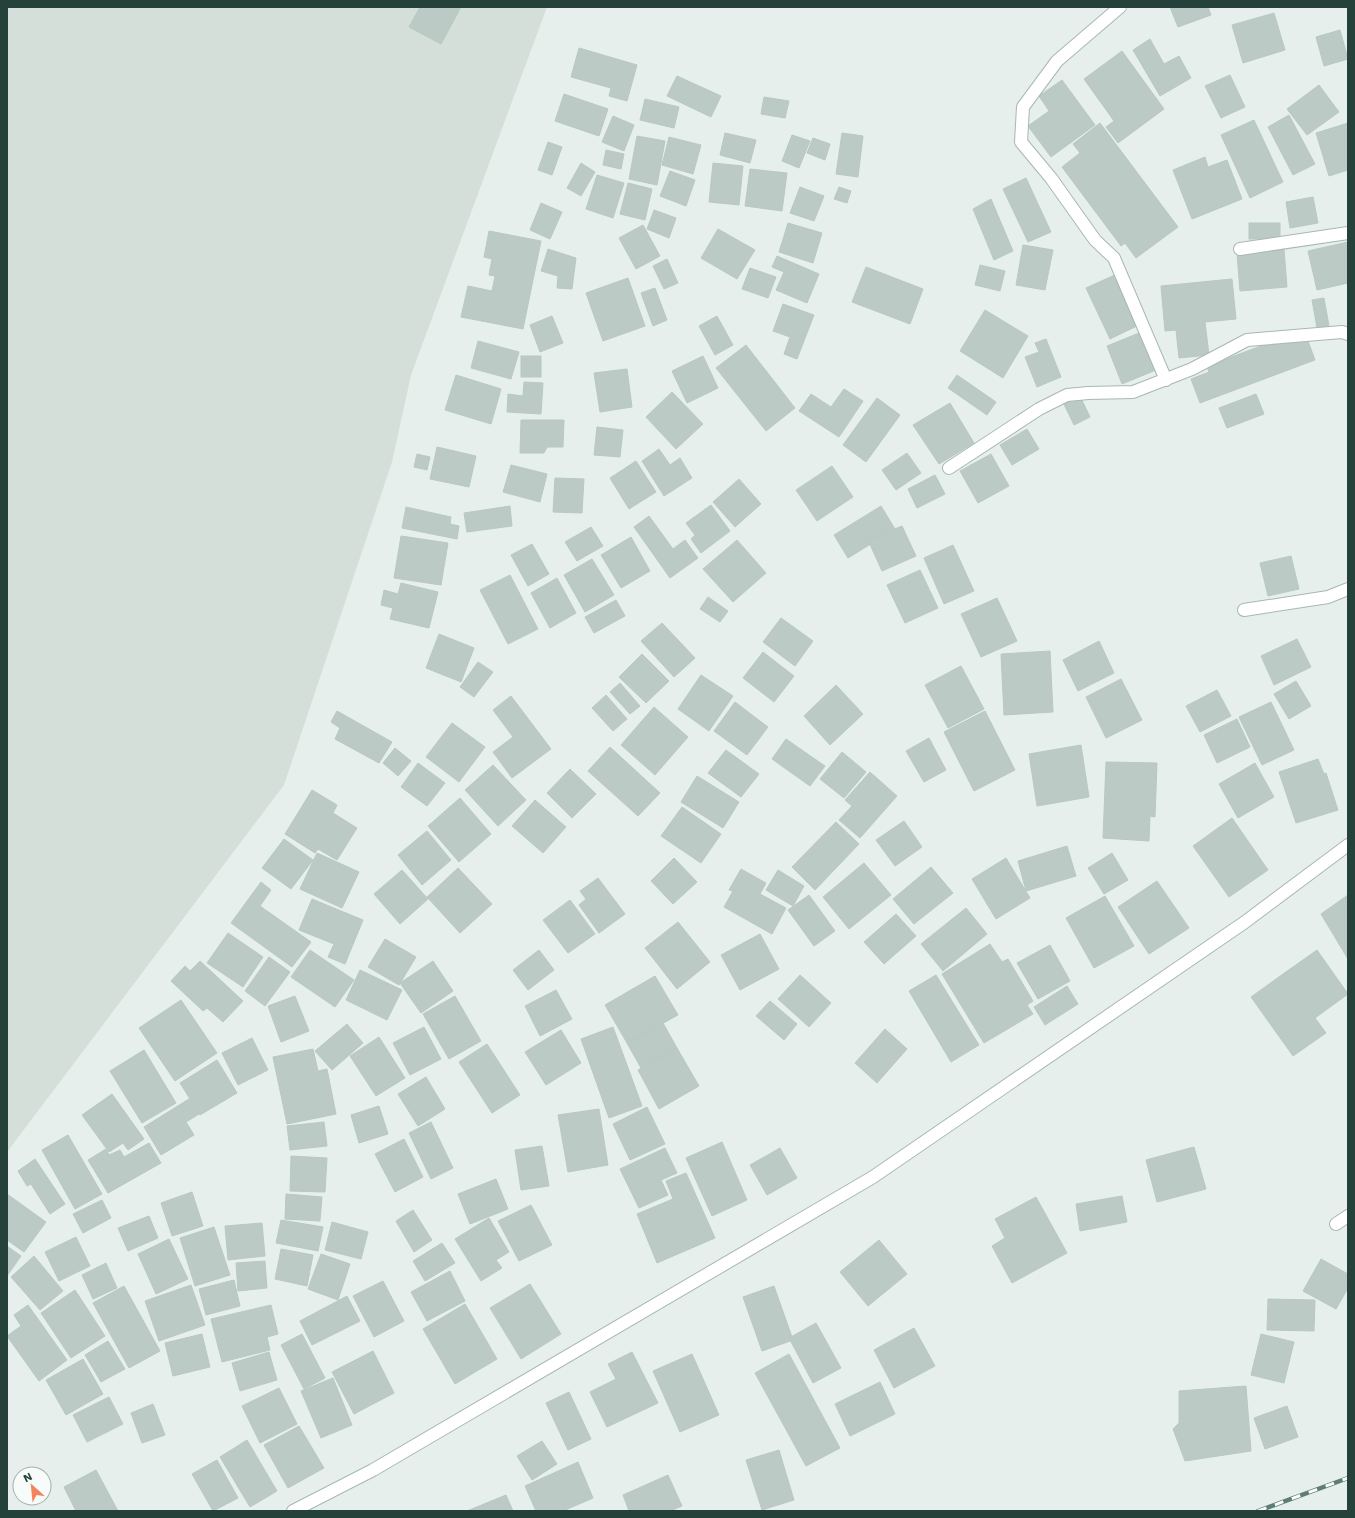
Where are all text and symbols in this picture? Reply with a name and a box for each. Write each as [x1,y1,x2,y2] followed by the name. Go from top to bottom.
[12,1466,52,1506] north arrow
[21,1470,34,1485] text: N

